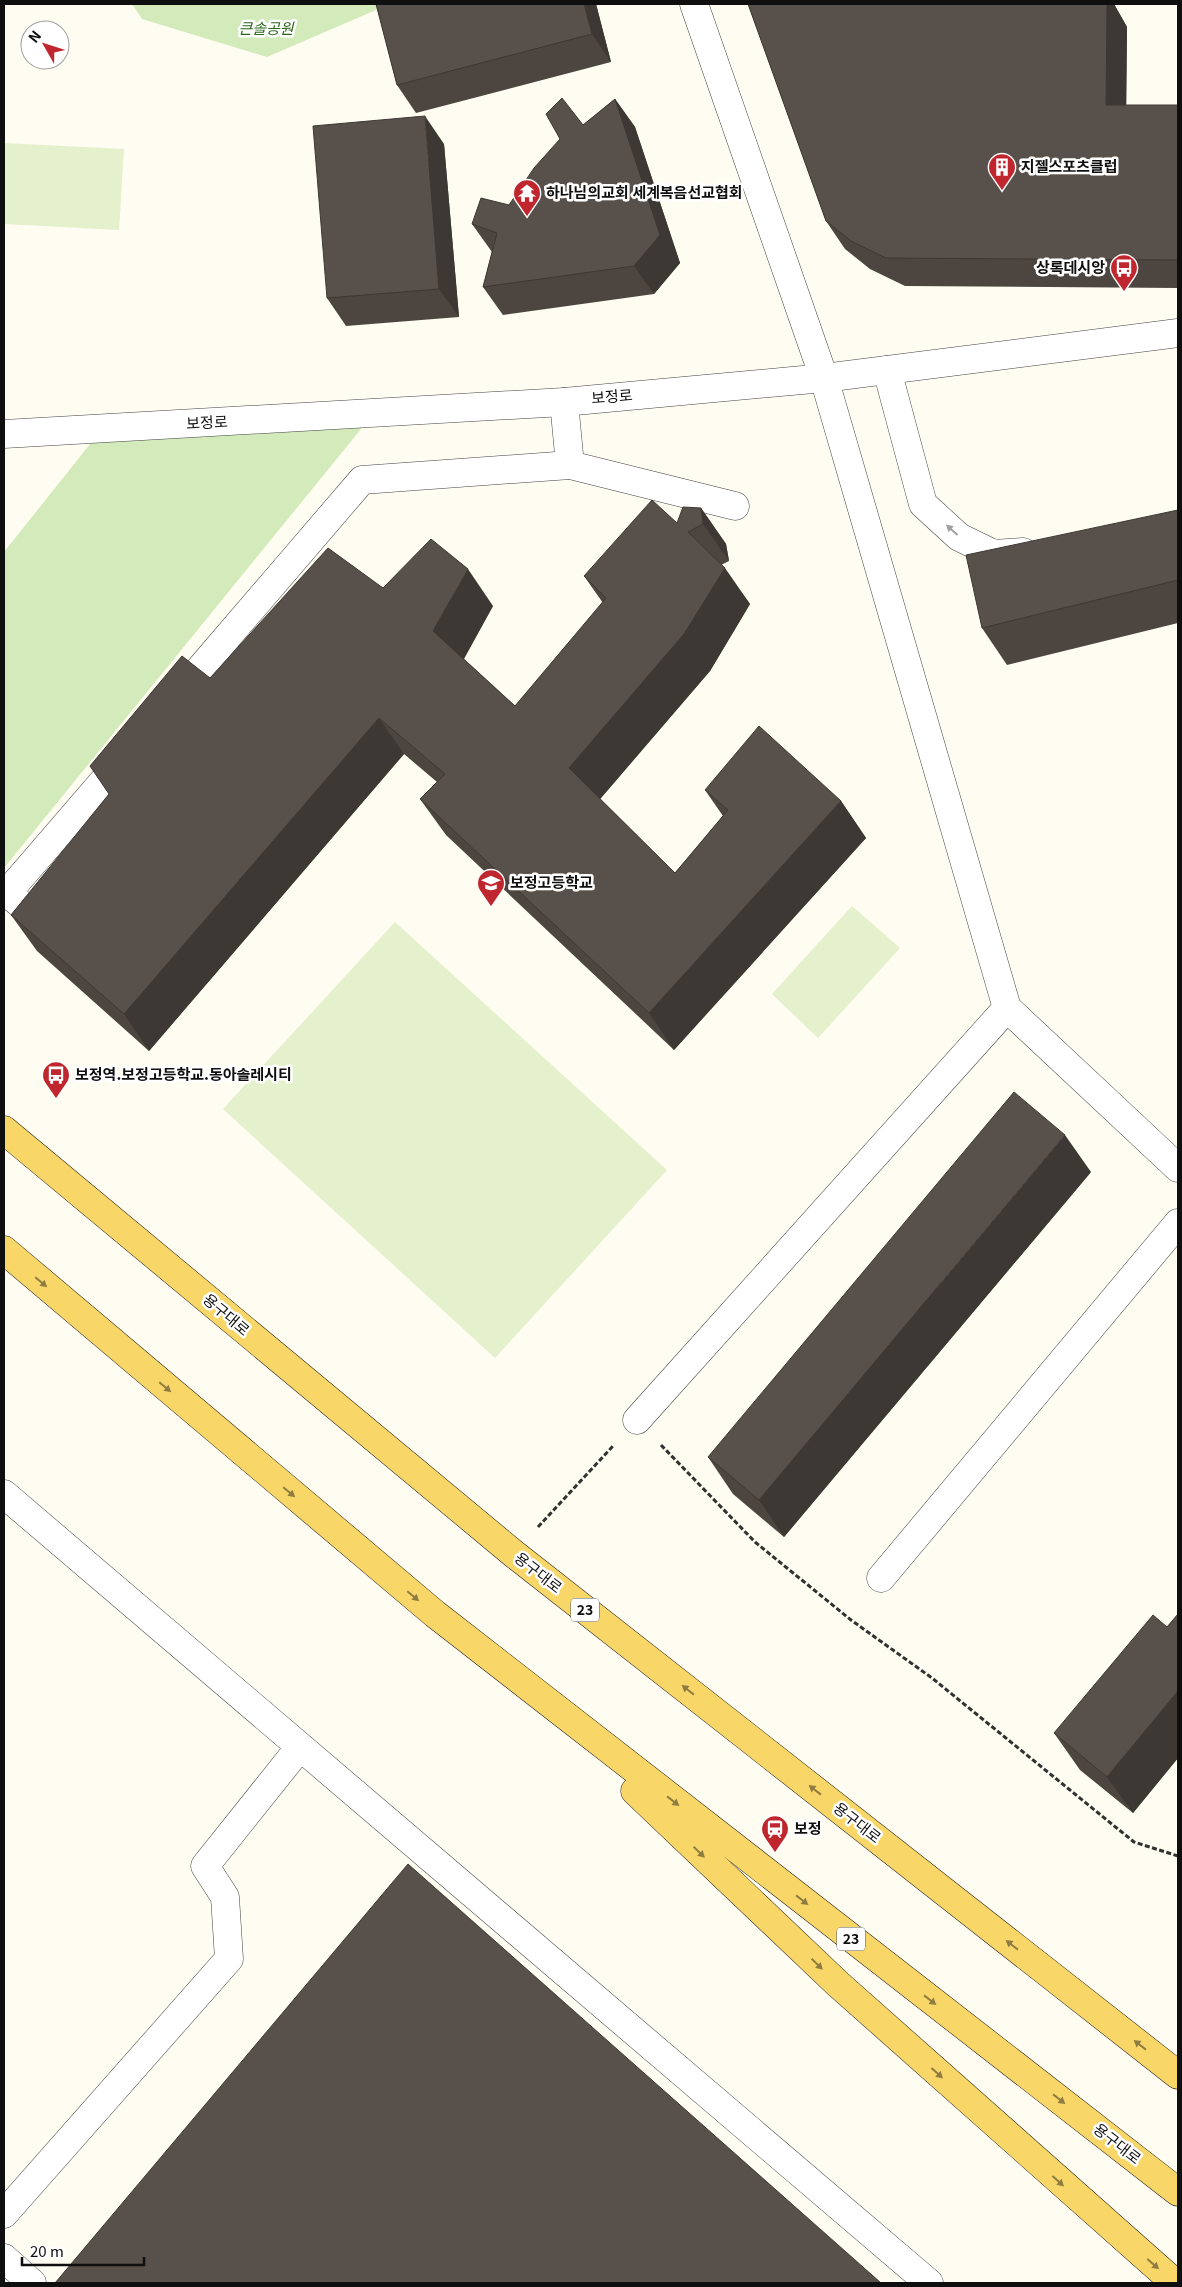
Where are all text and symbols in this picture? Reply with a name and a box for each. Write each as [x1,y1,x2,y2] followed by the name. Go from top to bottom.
[238,17,295,38] park label: 큰솔공원
[20,20,70,70] north arrow
[23,26,45,47] text: N
[987,152,1017,191] building icon: 지젤스포츠클럽
[1021,155,1118,176] place label: 지젤스포츠클럽
[512,178,542,217] temple icon: 하나님의교회 세계복음선교협회
[546,181,743,202] place label: 하나님의교회 세계복음선교협회
[1109,253,1139,292] bus stop icon: 상록데시앙
[1036,256,1105,277] place label: 상록데시앙
[590,383,633,408] street label: 보정로
[186,410,228,433] street label: 보정로
[946,524,958,536] one-way arrow
[476,868,506,907] school or university icon: 보정고등학교
[510,871,593,892] place label: 보정고등학교
[41,1060,71,1099] bus stop icon: 보정역.보정고등학교.동아솔레시티
[75,1063,292,1084] place label: 보정역.보정고등학교.동아솔레시티
[35,1276,47,1287] one-way arrow
[199,1288,255,1340] street label: 용구대로
[158,1381,171,1392] one-way arrow
[283,1486,296,1497] one-way arrow
[511,1547,567,1597] street label: 용구대로
[407,1591,420,1602] one-way arrow
[571,1598,599,1622] road number: 23
[681,1685,694,1695] one-way arrow
[809,1785,822,1796] one-way arrow
[667,1796,680,1806] one-way arrow
[830,1797,886,1847] street label: 용구대로
[760,1814,790,1853] station icon: 보정
[794,1817,822,1838] place label: 보정
[693,1846,705,1858] one-way arrow
[795,1895,808,1906] one-way arrow
[837,1928,865,1950] road number: 23
[1006,1939,1019,1950] one-way arrow
[810,1958,822,1970] one-way arrow
[924,1995,937,2005] one-way arrow
[1133,2040,1147,2050] one-way arrow
[931,2067,943,2079] one-way arrow
[1052,2094,1065,2105] one-way arrow
[1090,2118,1146,2168] street label: 용구대로
[1052,2175,1064,2187] one-way arrow
[22,2234,145,2266] scale bar
[30,2240,64,2261] text: 20 m
[1146,2259,1159,2270] one-way arrow

